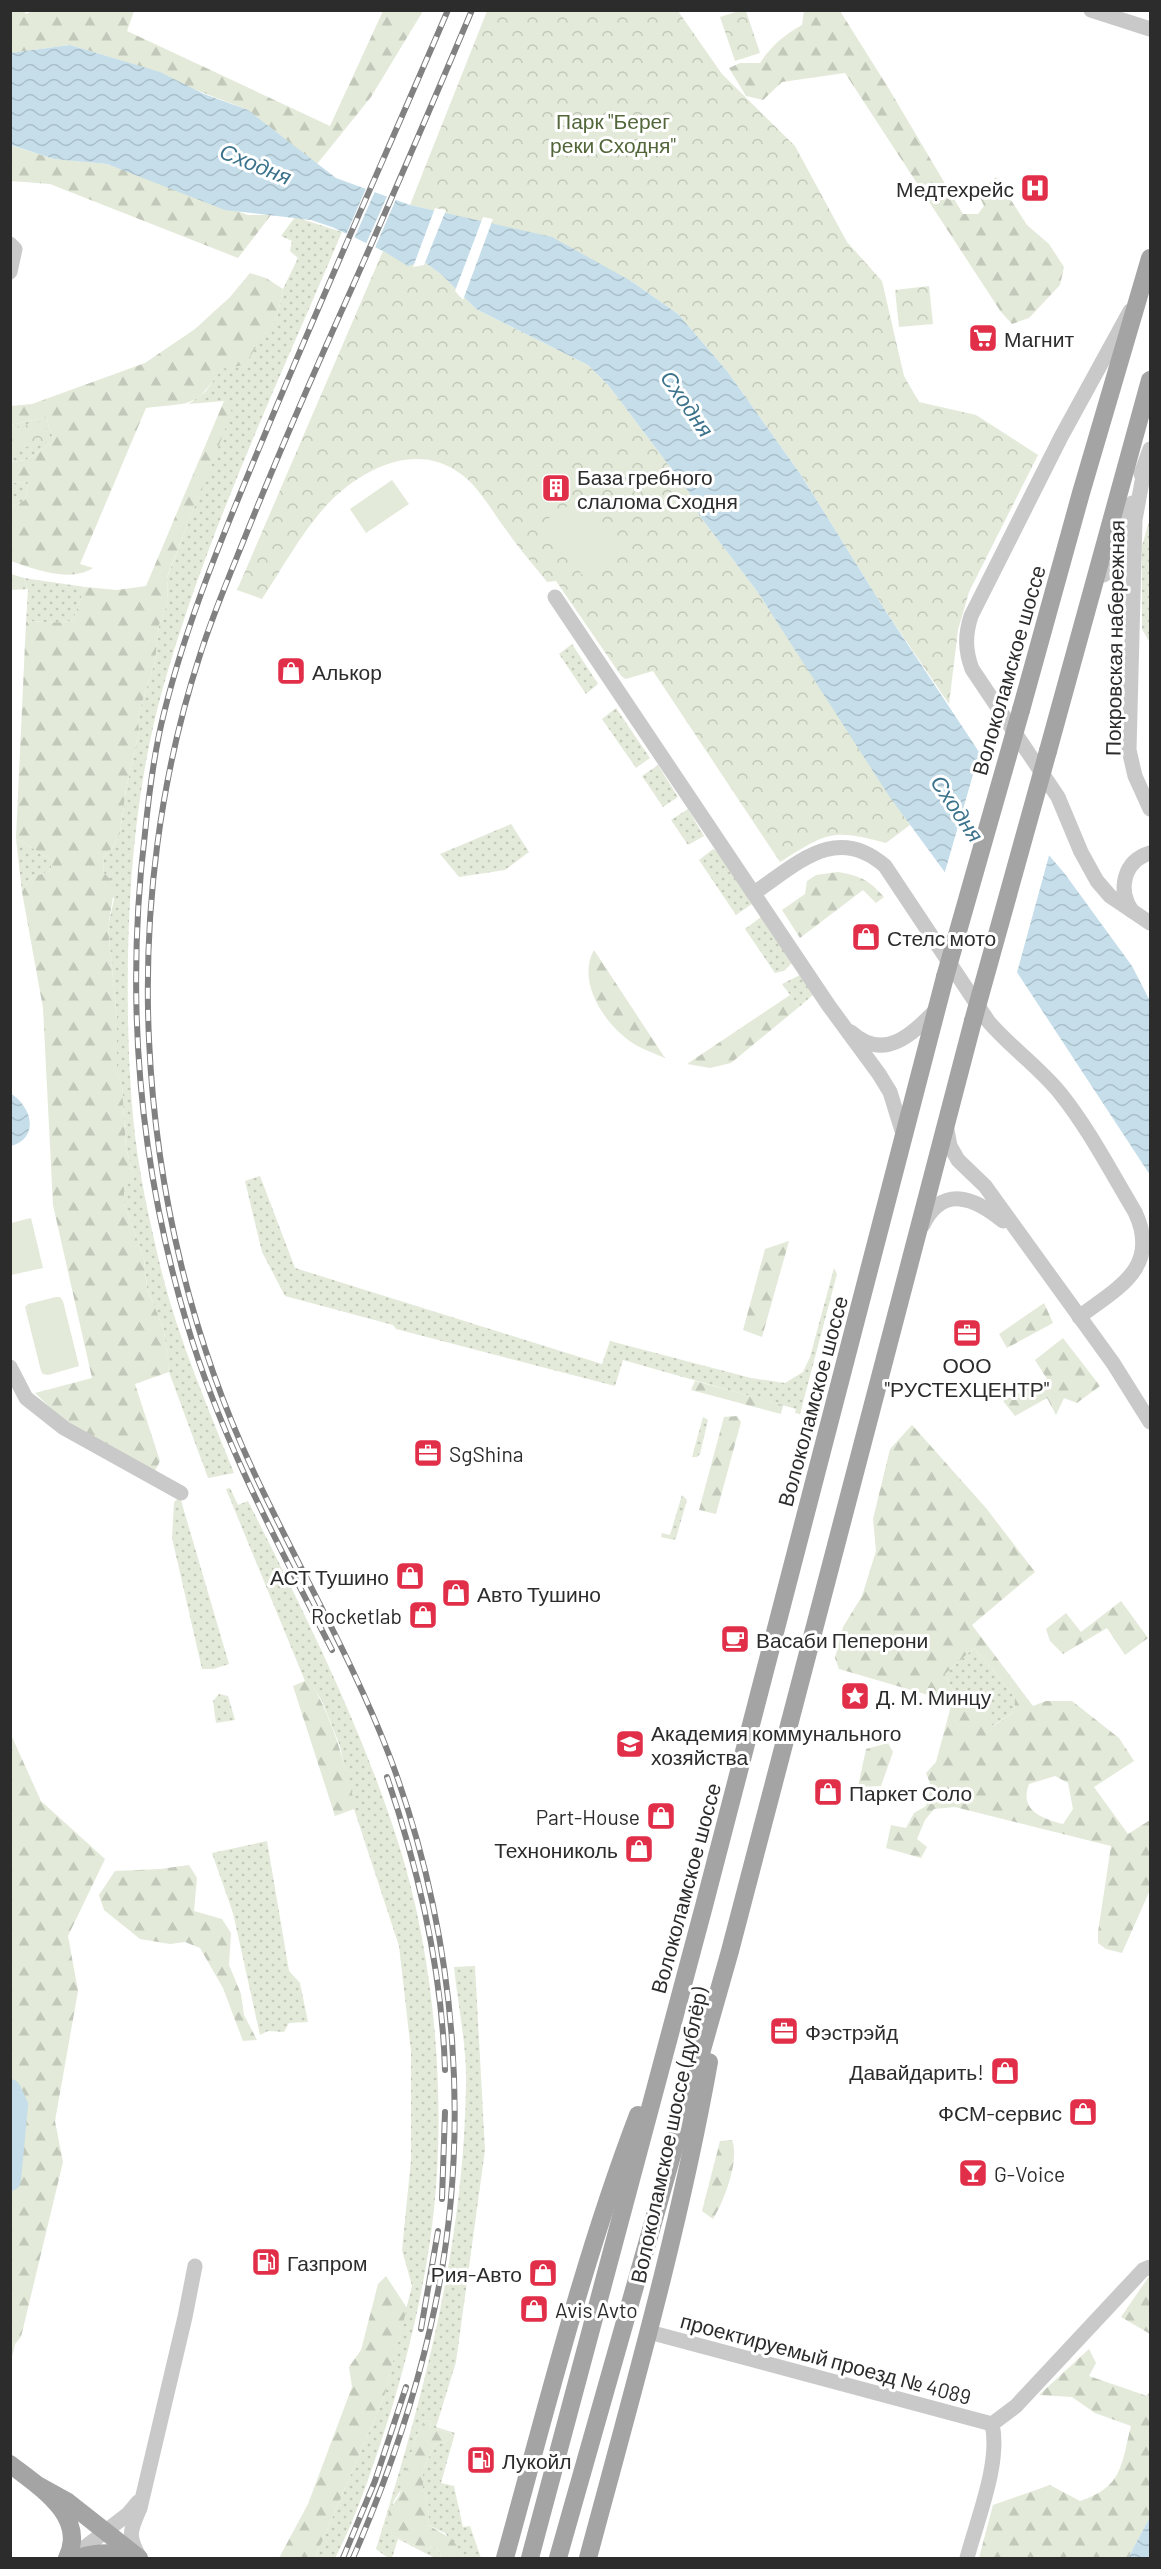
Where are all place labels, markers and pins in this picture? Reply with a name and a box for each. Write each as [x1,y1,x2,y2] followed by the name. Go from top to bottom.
[1019,172,1051,204] hospital icon: Медтехрейс
[896,176,1014,201] place label: Медтехрейс
[967,322,999,354] supermarket icon: Магнит
[1004,326,1074,351] place label: Магнит
[577,464,738,513] place label: База гребного слалома Сходня
[540,472,572,504] building icon: База гребного слалома Сходня
[275,655,307,687] shop icon: Алькор
[312,659,382,684] place label: Алькор
[850,921,882,953] shop icon: Стелс мото
[887,925,996,950] place label: Стелс мото
[951,1317,983,1349] office icon: ООО "РУСТЕХЦЕНТР"
[885,1352,1049,1401] place label: ООО "РУСТЕХЦЕНТР"
[412,1437,444,1469] office icon: SgShina
[449,1441,524,1466] place label: SgShina
[394,1560,426,1592] shop icon: АСТ Тушино
[270,1564,389,1589] place label: АСТ Тушино
[440,1577,472,1609] shop icon: Авто Тушино
[477,1581,601,1606] place label: Авто Тушино
[407,1599,439,1631] shop icon: Rocketlab
[311,1603,402,1628] place label: Rocketlab
[719,1623,751,1655] cafe icon: Васаби Пеперони
[756,1627,928,1652] place label: Васаби Пеперони
[839,1680,871,1712] place icon: Д. М. Минцу
[876,1684,992,1709] place label: Д. М. Минцу
[651,1720,901,1769] place label: Академия коммунального хозяйства
[614,1728,646,1760] school or university icon: Академия коммунального хозяйства
[812,1776,844,1808] shop icon: Паркет Соло
[849,1780,972,1805] place label: Паркет Соло
[645,1800,677,1832] shop icon: Part-House
[536,1804,640,1829] place label: Part-House
[623,1833,655,1865] shop icon: Технониколь
[494,1837,618,1862] place label: Технониколь
[768,2015,800,2047] office icon: Фэстрэйд
[805,2019,898,2044] place label: Фэстрэйд
[989,2055,1021,2087] shop icon: Давайдарить!
[849,2059,984,2084] place label: Давайдарить!
[1067,2096,1099,2128] shop icon: ФСМ-сервис
[938,2100,1062,2125] place label: ФСМ-сервис
[957,2157,989,2189] bar icon: G-Voice
[994,2161,1065,2186] place label: G-Voice
[250,2246,282,2278] fuel station icon: Газпром
[287,2250,367,2275] place label: Газпром
[527,2257,559,2289] shop icon: Рия-Авто
[431,2261,522,2286] place label: Рия-Авто
[518,2293,550,2325] shop icon: Avis Avto
[555,2297,638,2322] place label: Avis Avto
[465,2444,497,2476] fuel station icon: Лукойл
[502,2448,572,2473] place label: Лукойл

